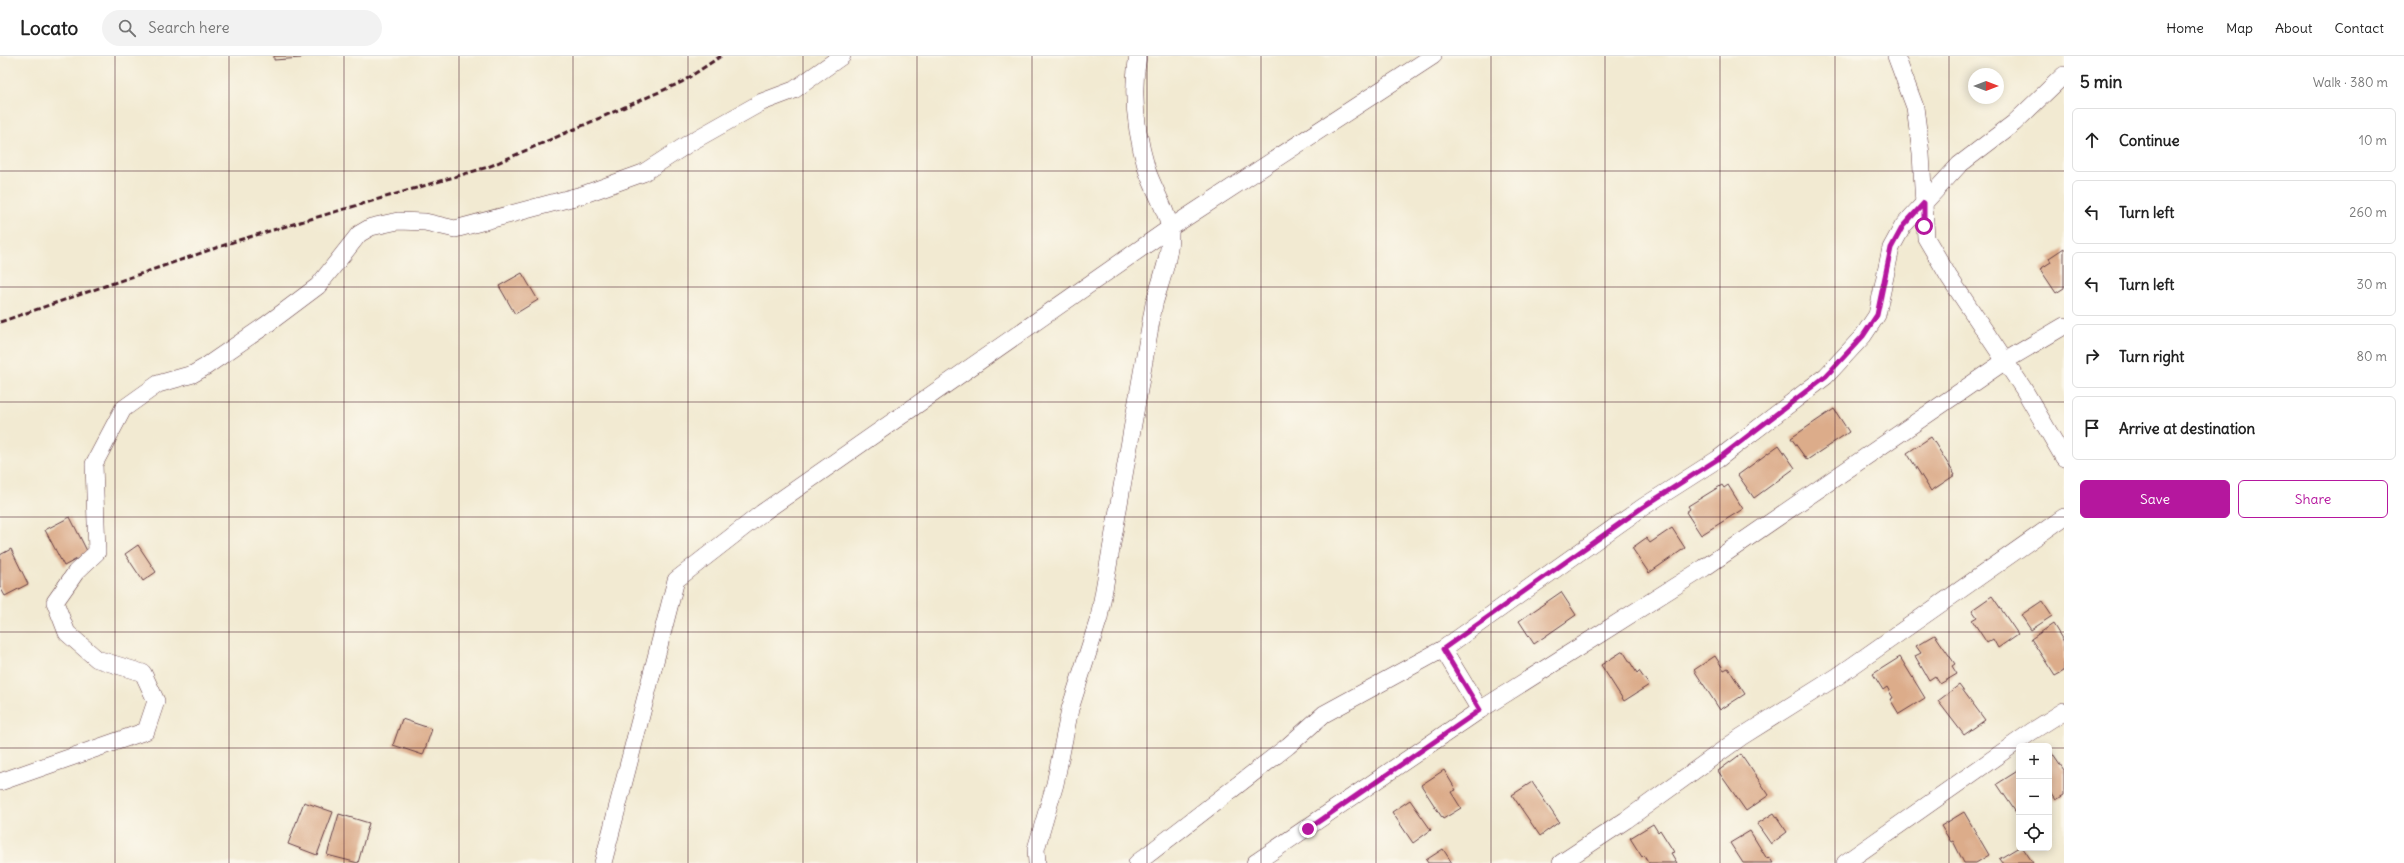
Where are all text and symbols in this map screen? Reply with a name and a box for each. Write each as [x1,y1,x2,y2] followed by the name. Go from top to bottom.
[102,10,382,46] search box
[20,16,78,40] text: Locato
[116,17,138,39] icon: search
[148,18,230,37] text: Search here
[2166,19,2204,37] text: Home
[2226,19,2253,37] text: Map
[2275,19,2313,37] text: About
[2335,19,2384,37] text: Contact
[1968,68,2004,104] north arrow
[2080,71,2122,93] text: 5 min
[2313,74,2388,91] text: Walk · 380 m
[2081,129,2103,151] icon: ahead
[2119,131,2180,150] text: Continue
[2359,132,2387,149] text: 10 m
[2081,201,2103,223] icon: left
[2119,203,2174,222] text: Turn left
[2349,204,2387,221] text: 260 m
[1915,217,1933,235] route start
[2081,273,2103,295] icon: left
[2119,275,2174,294] text: Turn left
[2357,276,2387,293] text: 30 m
[2081,345,2103,367] icon: right
[2119,347,2184,366] text: Turn right
[2356,348,2387,365] text: 80 m
[2081,417,2103,439] icon: arrive
[2119,419,2255,438] text: Arrive at destination
[2080,480,2230,518] button: Save
[2238,480,2388,518] button: Share
[2016,743,2052,851] map controls
[2016,743,2052,779] button: +
[2016,779,2052,815] button: −
[2016,815,2052,851] button: locate
[1299,820,1317,838] route end

